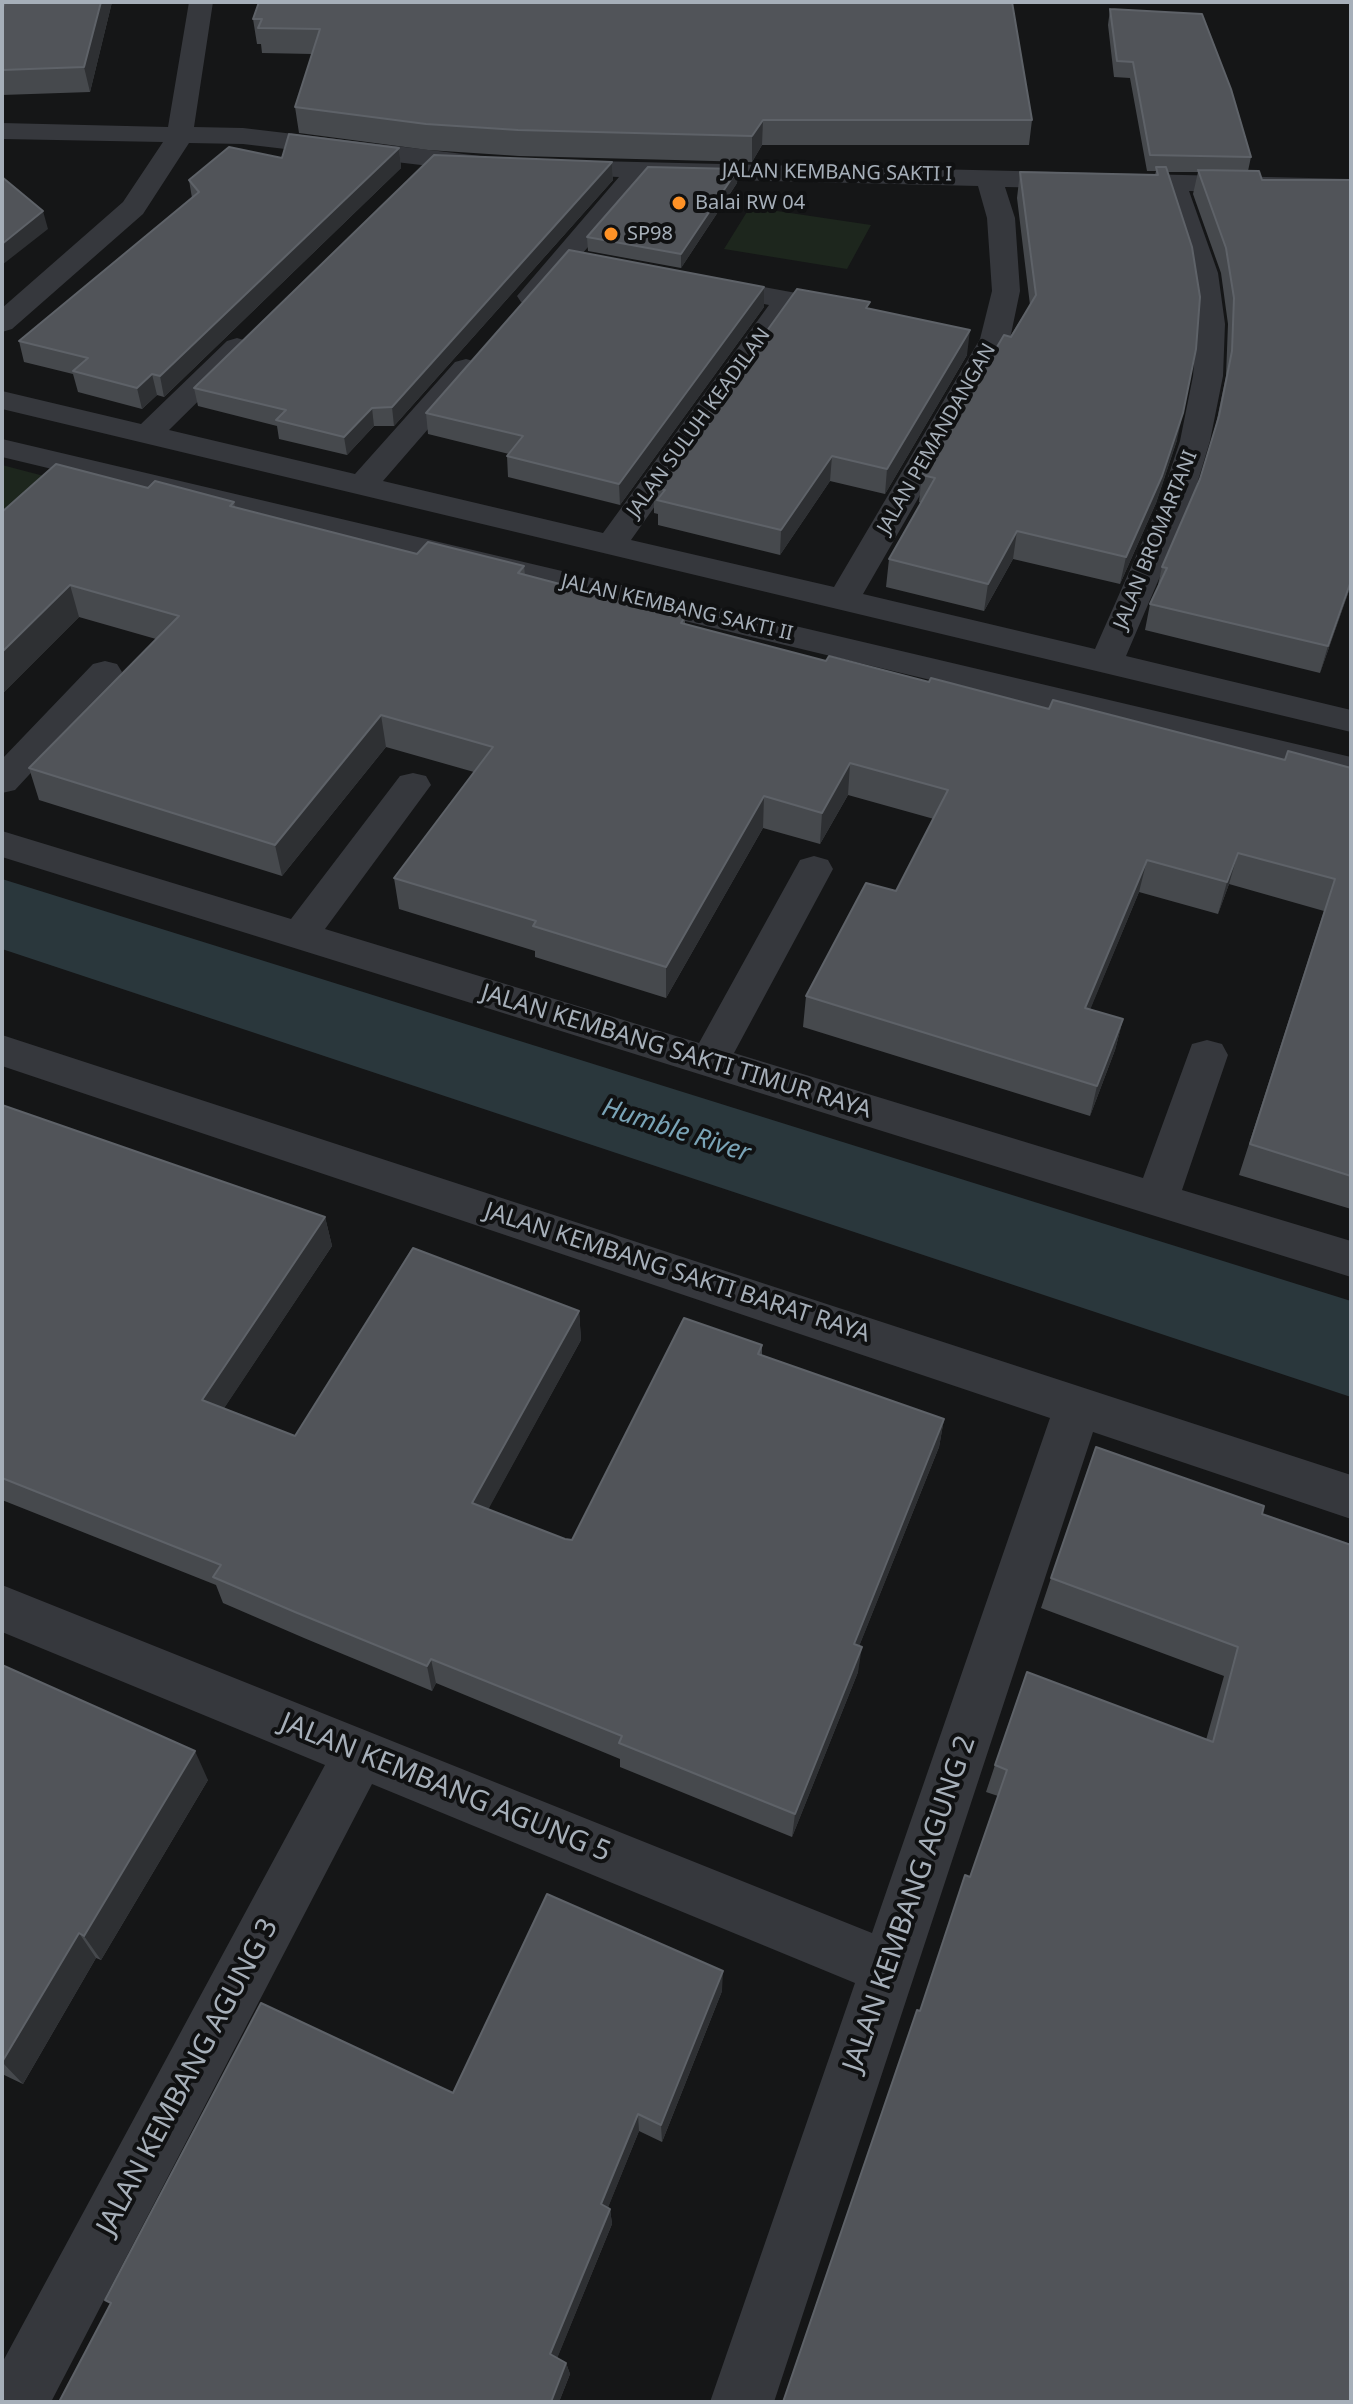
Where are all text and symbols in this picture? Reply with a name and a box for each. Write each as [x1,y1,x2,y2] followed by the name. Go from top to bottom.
[722,159,952,187] street label: JALAN KEMBANG SAKTI I
[695,191,805,215] place label: Balai RW 04
[670,194,688,212] marker: Balai RW 04
[627,222,673,246] place label: SP98
[602,225,620,243] marker: SP98
[622,324,776,522] street label: JALAN SULUH KEADILAN
[873,339,1001,539] street label: JALAN PEMANDANGAN
[1109,447,1203,633] street label: JALAN BROMARTANI
[559,570,795,646] street label: JALAN KEMBANG SAKTI II
[477,979,875,1125] street label: JALAN KEMBANG SAKTI TIMUR RAYA
[598,1092,754,1170] water label: Humble River
[481,1197,873,1349] street label: JALAN KEMBANG SAKTI BARAT RAYA
[275,1706,615,1870] street label: JALAN KEMBANG AGUNG 5
[837,1732,983,2076] street label: JALAN KEMBANG AGUNG 2
[90,1913,286,2241] street label: JALAN KEMBANG AGUNG 3

